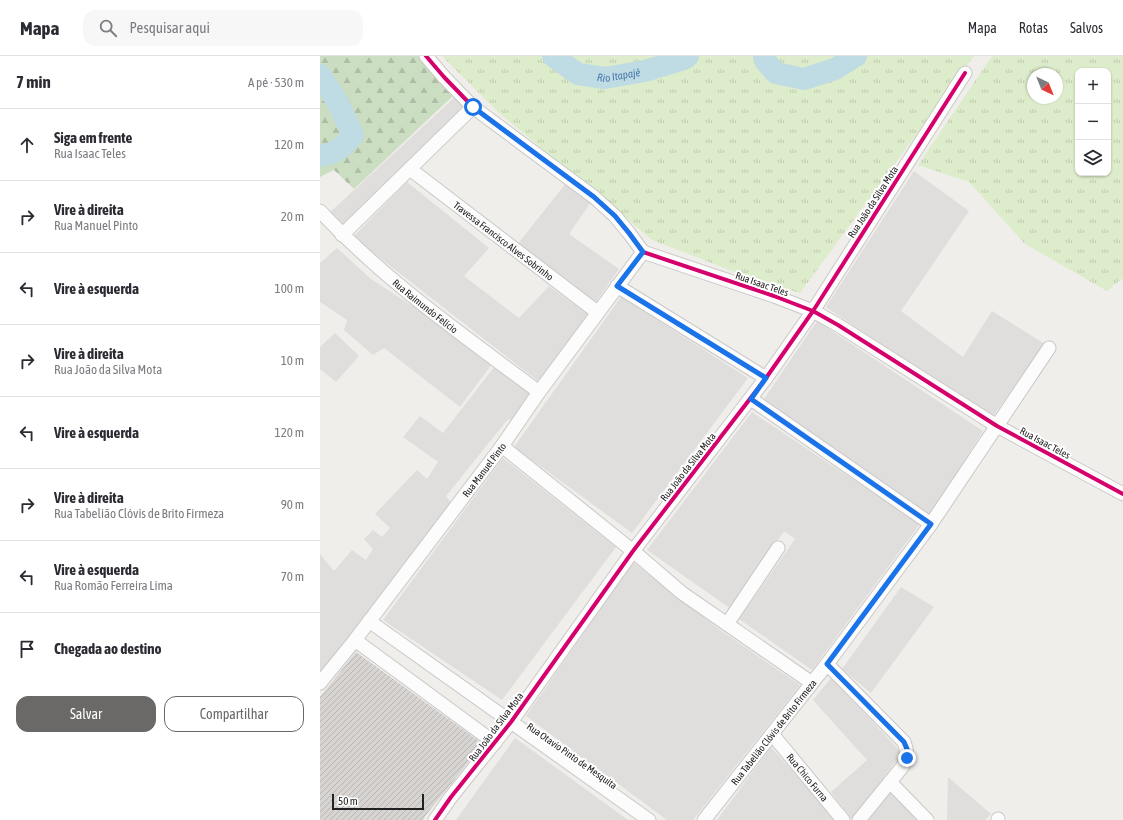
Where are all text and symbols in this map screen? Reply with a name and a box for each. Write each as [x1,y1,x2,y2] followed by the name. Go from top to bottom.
[83,10,363,46] search box
[20,17,59,39] text: Mapa
[97,17,119,39] icon: search
[129,19,210,36] text: Pesquisar aqui
[968,20,997,36] text: Mapa
[1019,20,1048,36] text: Rotas
[1070,20,1103,36] text: Salvos
[596,66,641,84] water label: Rio Itapajé
[1027,68,1063,104] north arrow
[1075,68,1111,176] map controls
[1075,68,1111,104] button: +
[16,72,51,92] text: 7 min
[248,75,304,90] text: A pé · 530 m
[464,98,482,116] route start
[1075,104,1111,140] button: −
[54,129,132,146] text: Siga em frente
[16,134,38,156] icon: ahead
[275,137,304,152] text: 120 m
[1075,140,1111,176] button: layers
[54,146,126,161] text: Rua Isaac Teles
[846,164,900,240] street label: Rua João da Silva Mota
[452,199,556,282] street label: Travessa Francisco Alves Sobrinho
[54,201,124,218] text: Vire à direita
[16,206,38,228] icon: right
[281,209,304,224] text: 20 m
[54,218,138,233] text: Rua Manuel Pinto
[734,270,790,298] street label: Rua Isaac Teles
[391,277,460,335] street label: Rua Raimundo Felício
[16,278,38,300] icon: left
[54,280,139,297] text: Vire à esquerda
[275,281,304,296] text: 100 m
[54,345,124,362] text: Vire à direita
[16,350,38,372] icon: right
[281,353,304,368] text: 10 m
[54,362,162,377] text: Rua João da Silva Mota
[16,422,38,444] icon: left
[54,424,139,441] text: Vire à esquerda
[275,425,304,440] text: 120 m
[1018,425,1072,461] street label: Rua Isaac Teles
[658,431,718,503] street label: Rua João da Silva Mota
[460,441,508,499] street label: Rua Manuel Pinto
[54,489,124,506] text: Vire à direita
[16,494,38,516] icon: right
[281,497,304,512] text: 90 m
[54,506,224,521] text: Rua Tabelião Clóvis de Brito Firmeza
[54,561,139,578] text: Vire à esquerda
[16,566,38,588] icon: left
[281,569,304,584] text: 70 m
[54,578,173,593] text: Rua Romão Ferreira Lima
[16,638,38,660] icon: arrive
[54,640,162,657] text: Chegada ao destino
[728,677,818,787] street label: Rua Tabelião Clóvis de Brito Firmeza
[467,690,526,764] street label: Rua João da Silva Mota
[16,696,156,732] button: Salvar
[164,696,304,732] button: Compartilhar
[525,721,619,791] street label: Rua Otavio Pinto de Mesquita
[898,749,916,767] route end
[785,751,831,804] street label: Rua Chico Furna
[332,792,424,811] scale bar
[338,795,358,807] text: 50 m

